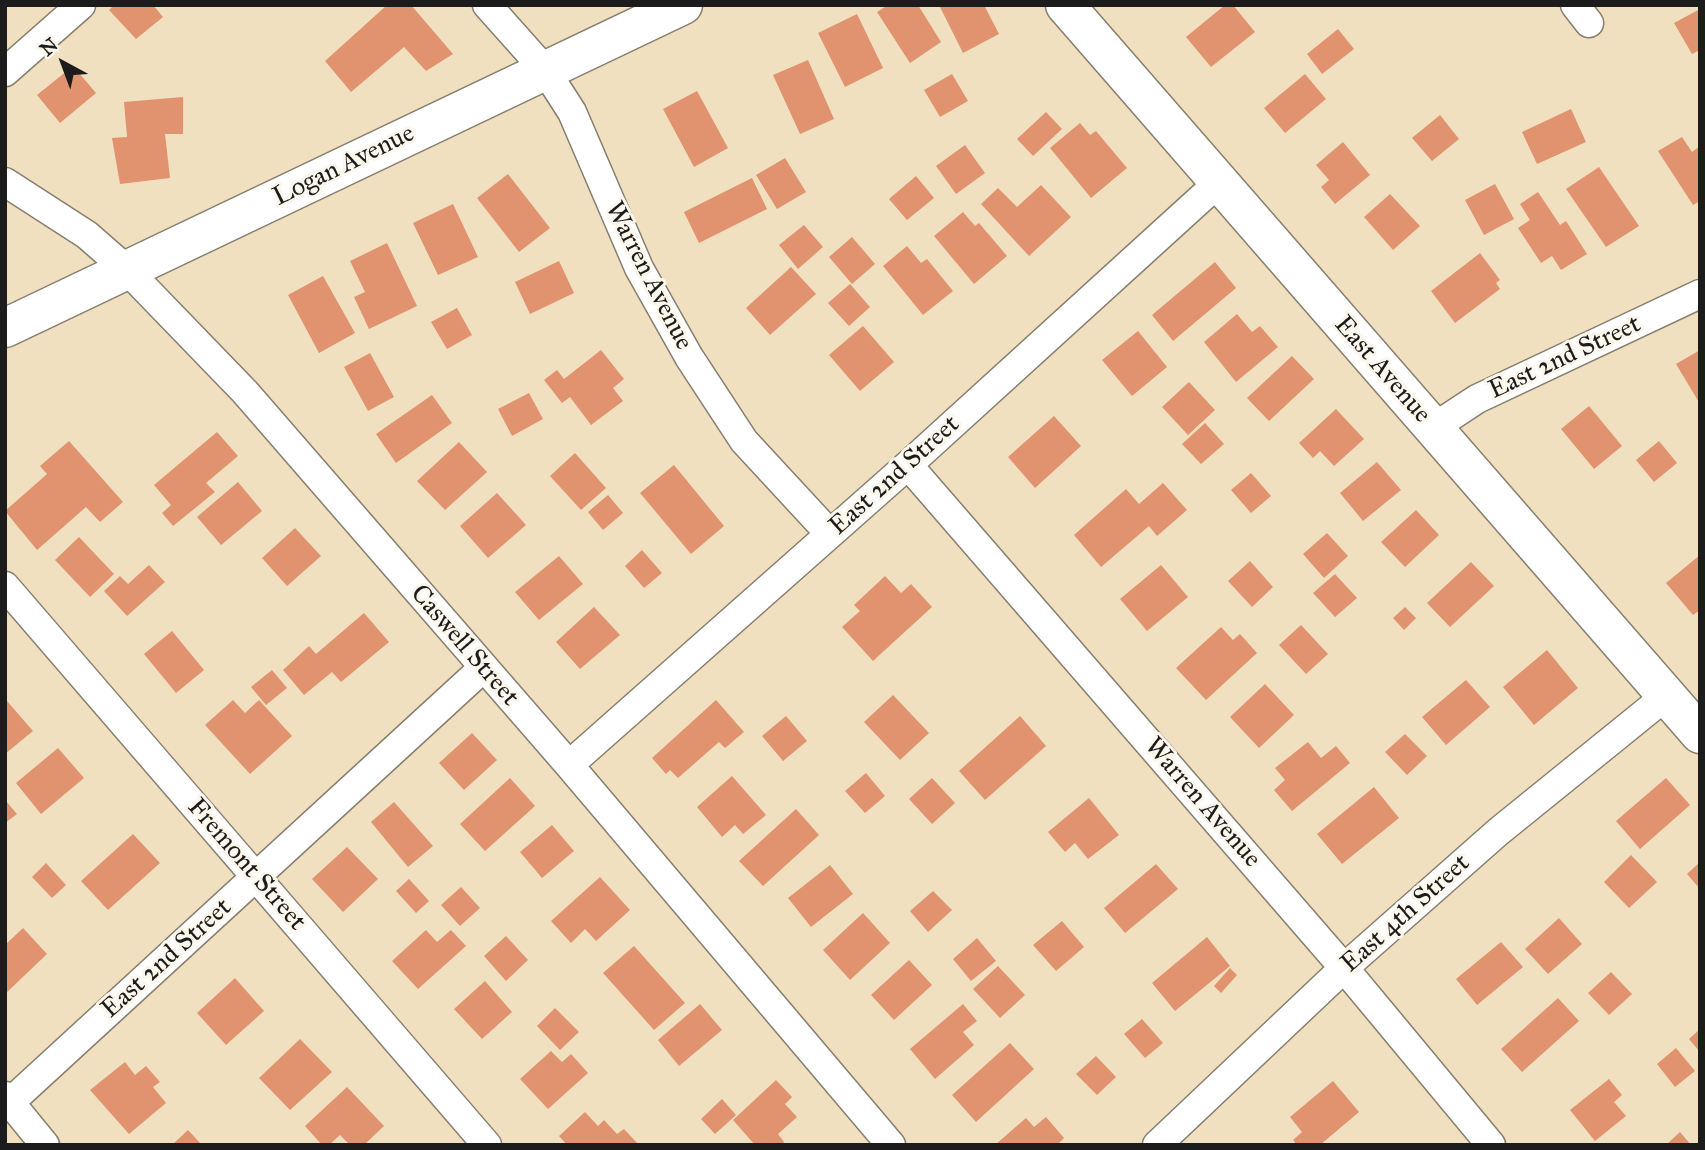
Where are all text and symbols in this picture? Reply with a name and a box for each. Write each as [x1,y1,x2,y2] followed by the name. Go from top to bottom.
[28,28,98,98] north arrow
[35,33,63,61] text: N
[268,118,420,214] street label: Logan Avenue
[597,197,699,355] street label: Warren Avenue
[1484,309,1646,407] street label: East 2nd Street
[1327,310,1437,430] street label: East Avenue
[824,410,966,542] street label: East 2nd Street
[403,579,525,713] street label: Caswell Street
[1137,732,1267,874] street label: Warren Avenue
[180,792,312,938] street label: Fremont Street
[1335,848,1477,980] street label: East 4th Street
[96,893,238,1025] street label: East 2nd Street

